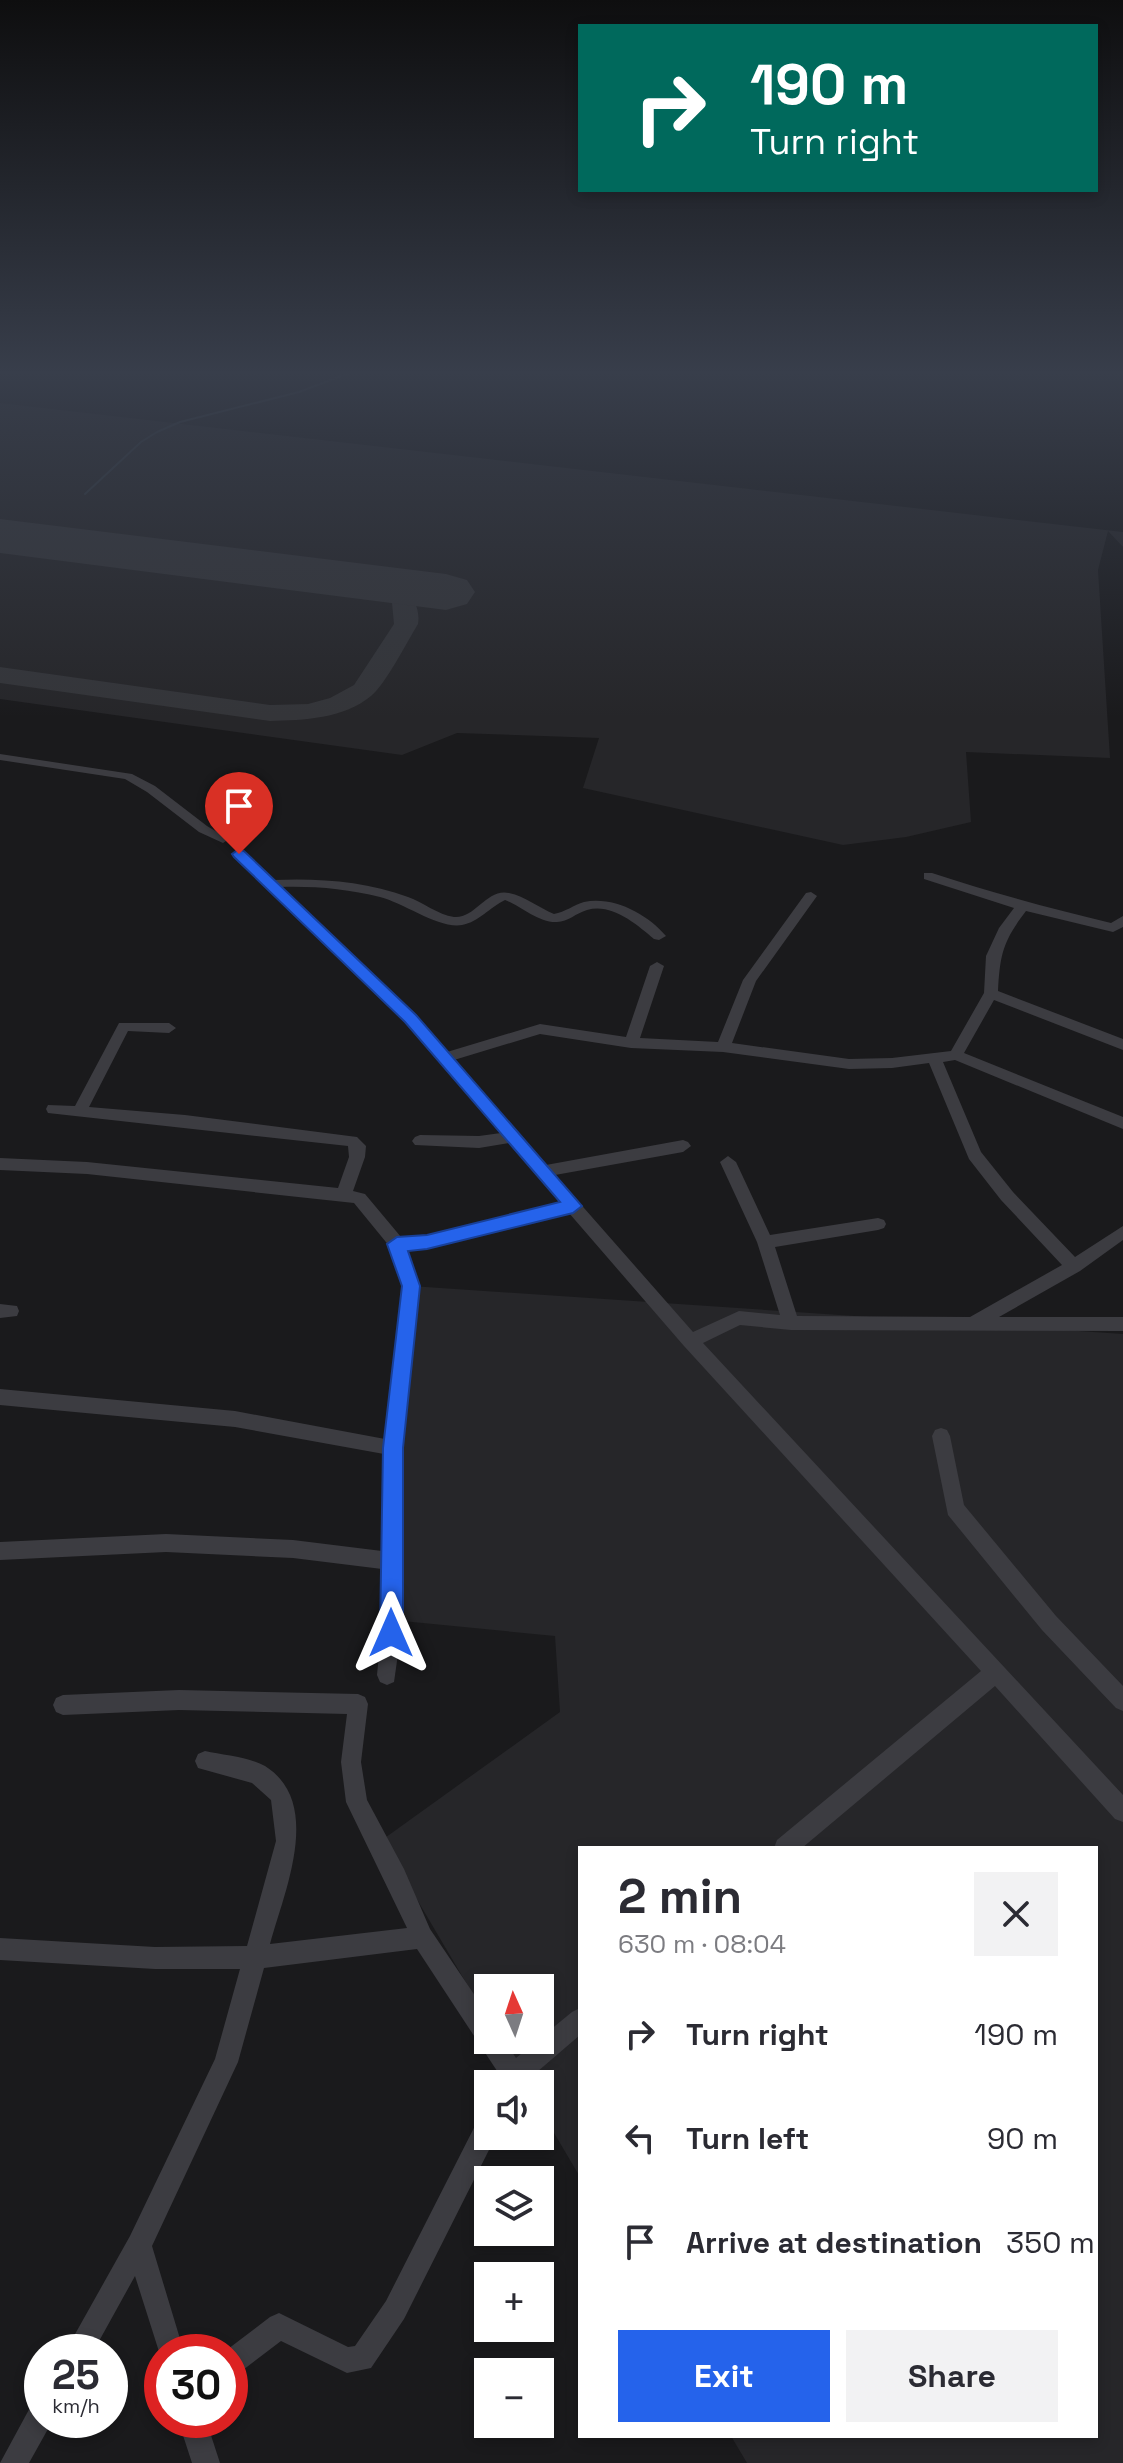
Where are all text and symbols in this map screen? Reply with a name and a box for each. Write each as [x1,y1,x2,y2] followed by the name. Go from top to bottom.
[750,49,908,120] text: 190 m
[618,56,722,160] icon: right
[750,119,919,165] text: Turn right
[205,772,273,854] pin
[217,784,261,828] icon: arrive
[349,1591,433,1675] position arrow
[618,1866,742,1927] text: 2 min
[974,1872,1058,1956] button: close
[618,1927,786,1961] text: 630 m · 08:04
[474,1974,554,2054] north arrow
[474,1974,554,2438] map controls
[618,2012,662,2056] icon: right
[686,2015,829,2054] text: Turn right
[974,2015,1058,2054] text: 190 m
[474,2070,554,2150] button: sound
[618,2116,662,2160] icon: left
[686,2119,809,2158] text: Turn left
[987,2119,1058,2158] text: 90 m
[474,2166,554,2246] button: layers
[618,2220,662,2264] icon: arrive
[686,2223,982,2262] text: Arrive at destination
[1006,2223,1095,2262] text: 350 m
[474,2262,554,2342] button: +
[618,2330,830,2422] button: Exit
[846,2330,1058,2422] button: Share
[144,2334,248,2438] speed limit sign: 30
[52,2350,100,2401] text: 25
[474,2358,554,2438] button: −
[52,2393,100,2419] text: km/h

